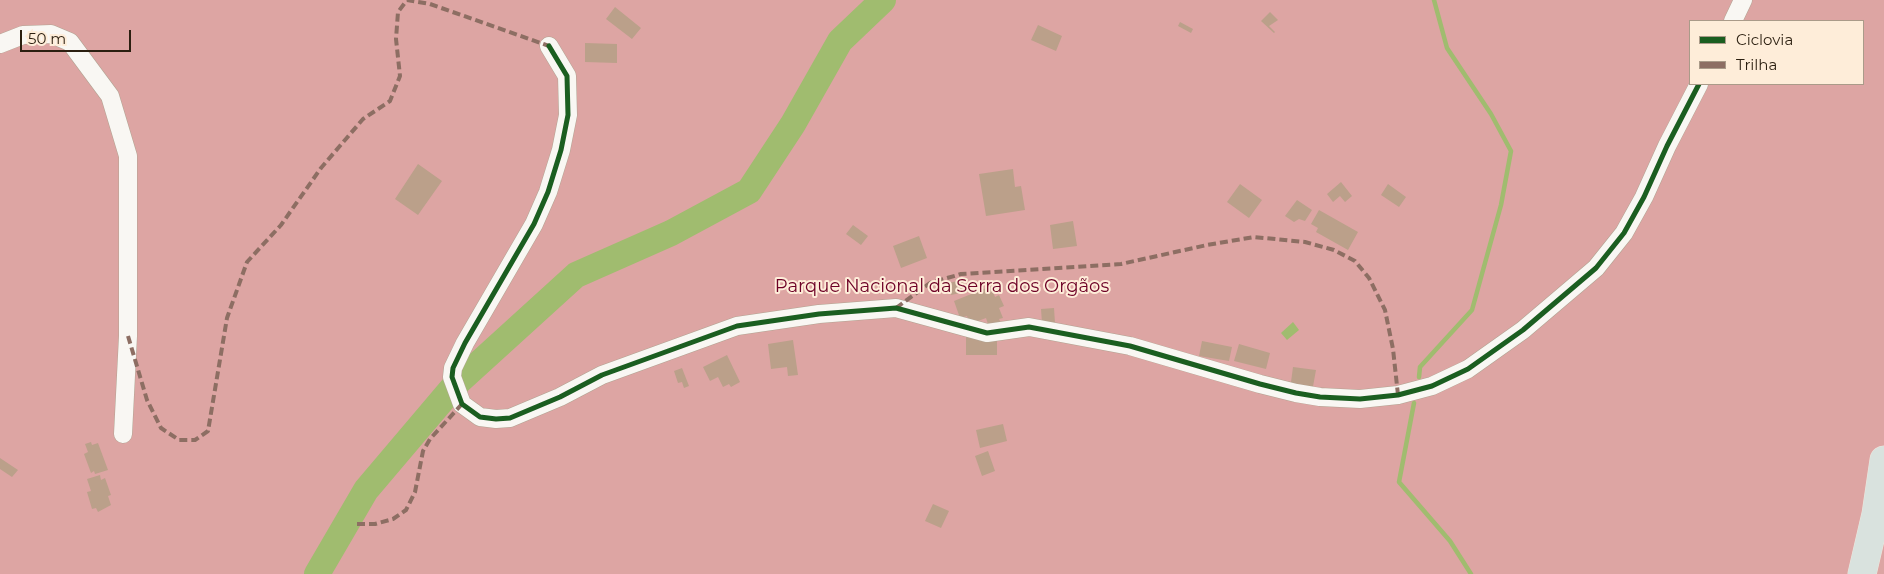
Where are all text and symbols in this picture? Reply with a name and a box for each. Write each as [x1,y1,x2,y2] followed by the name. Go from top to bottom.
[22,20,134,52] scale bar
[1689,20,1864,85] legend
[28,29,66,48] text: 50 m
[1736,30,1793,49] text: Ciclovia
[1736,55,1777,74] text: Trilha
[775,276,1109,298] park label: Parque Nacional da Serra dos Orgãos

